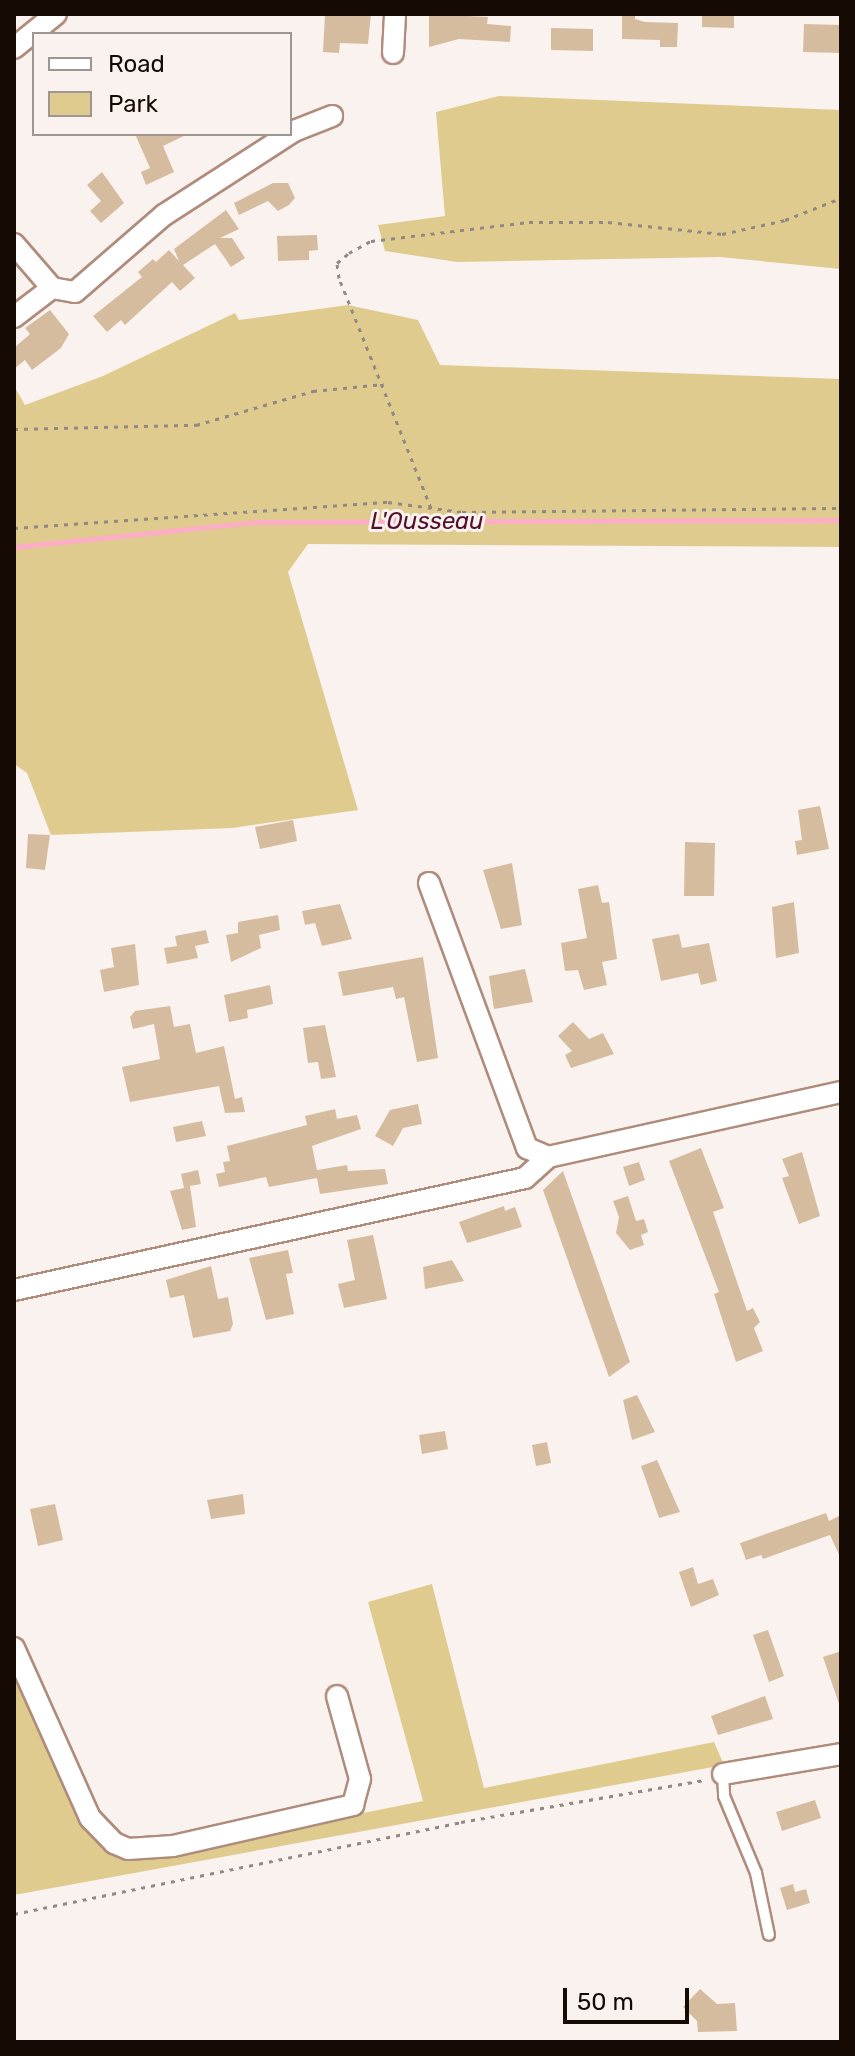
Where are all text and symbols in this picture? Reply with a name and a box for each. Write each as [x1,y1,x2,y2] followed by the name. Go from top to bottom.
[32,32,292,136] legend
[108,50,165,78] text: Road
[108,90,158,118] text: Park
[370,508,484,536] water label: L'Ousseau
[567,1972,693,2022] scale bar
[577,1988,634,2016] text: 50 m

